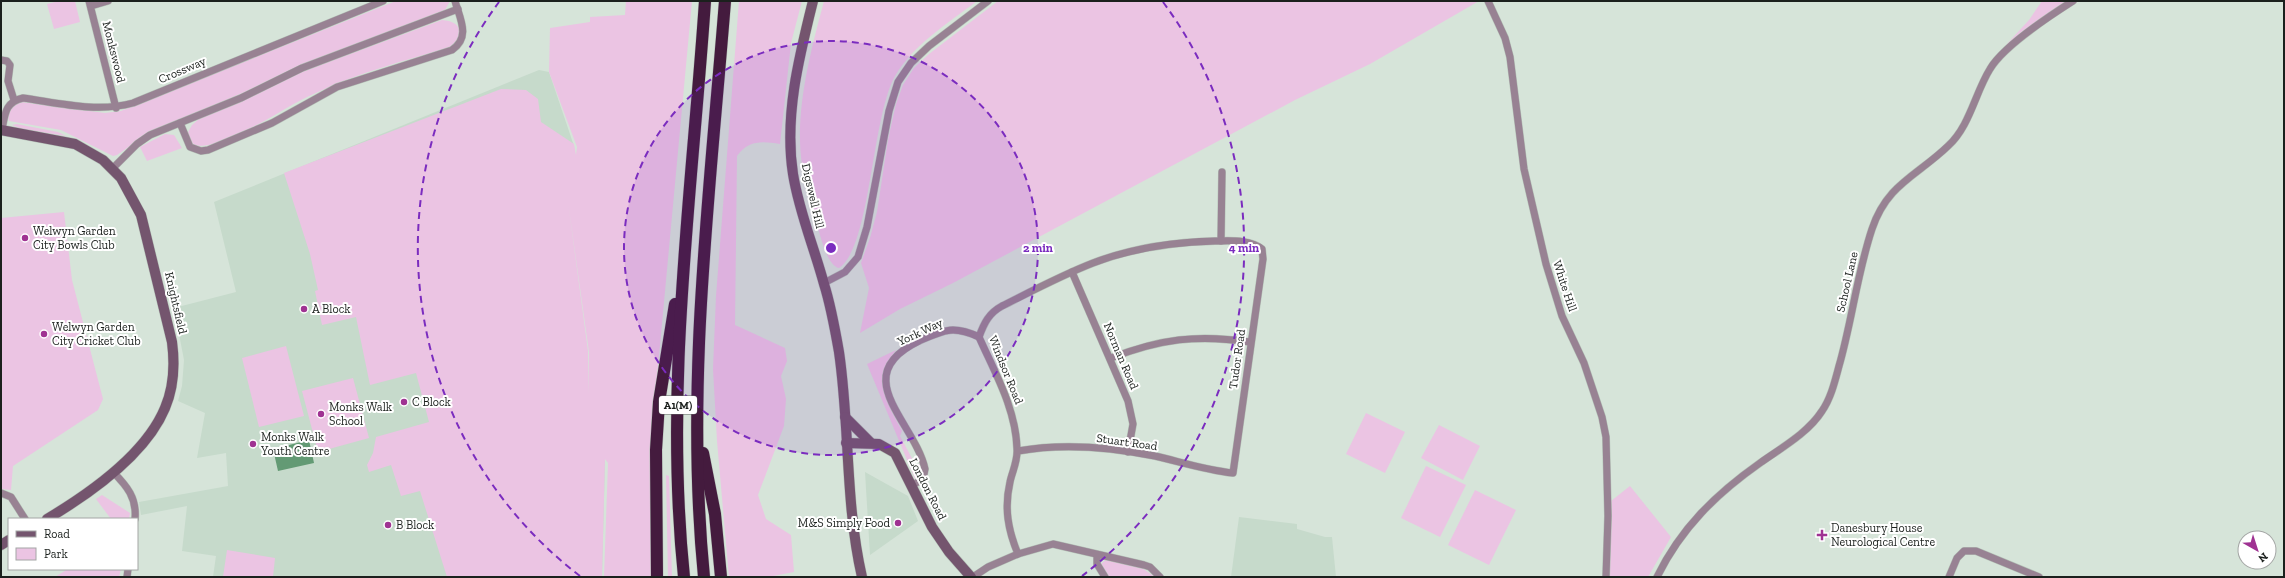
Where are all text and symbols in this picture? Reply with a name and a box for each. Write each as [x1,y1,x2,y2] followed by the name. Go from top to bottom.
[100,20,128,85] street label: Monkswood
[156,53,209,86] street label: Crossway
[799,162,827,230] street label: Digswell Hill
[33,224,116,252] place label: Welwyn Garden City Bowls Club
[20,233,30,243] marker: Welwyn Garden City Bowls Club
[824,241,838,255] centre of rings
[1023,241,1053,255] text: 2 min
[1229,241,1259,255] text: 4 min
[1833,250,1861,314] street label: School Lane
[1550,259,1580,313] street label: White Hill
[162,271,190,336] street label: Knightsfield
[312,302,351,316] place label: A Block
[299,304,309,314] marker: A Block
[894,315,946,349] street label: York Way
[52,320,141,348] place label: Welwyn Garden City Cricket Club
[1101,320,1142,392] street label: Norman Road
[1226,328,1248,390] street label: Tudor Road
[39,329,49,339] marker: Welwyn Garden City Cricket Club
[986,334,1026,407] street label: Windsor Road
[412,395,452,409] place label: C Block
[659,396,697,414] road number: A1(M)
[399,397,409,407] marker: C Block
[329,400,393,428] place label: Monks Walk School
[316,409,326,419] marker: Monks Walk School
[260,430,330,458] place label: Monks Walk Youth Centre
[1096,431,1159,453] street label: Stuart Road
[248,439,258,449] marker: Monks Walk Youth Centre
[906,456,950,523] street label: London Road
[798,516,890,530] place label: M&S Simply Food
[8,518,138,570] legend
[396,518,435,532] place label: B Block
[893,518,903,528] marker: M&S Simply Food
[383,520,393,530] marker: B Block
[1831,521,1935,549] place label: Danesbury House Neurological Centre
[44,527,70,541] text: Road
[1816,529,1828,541] marker: Danesbury House Neurological Centre
[2237,530,2277,570] north arrow
[44,547,69,561] text: Park
[2255,550,2270,565] text: N

